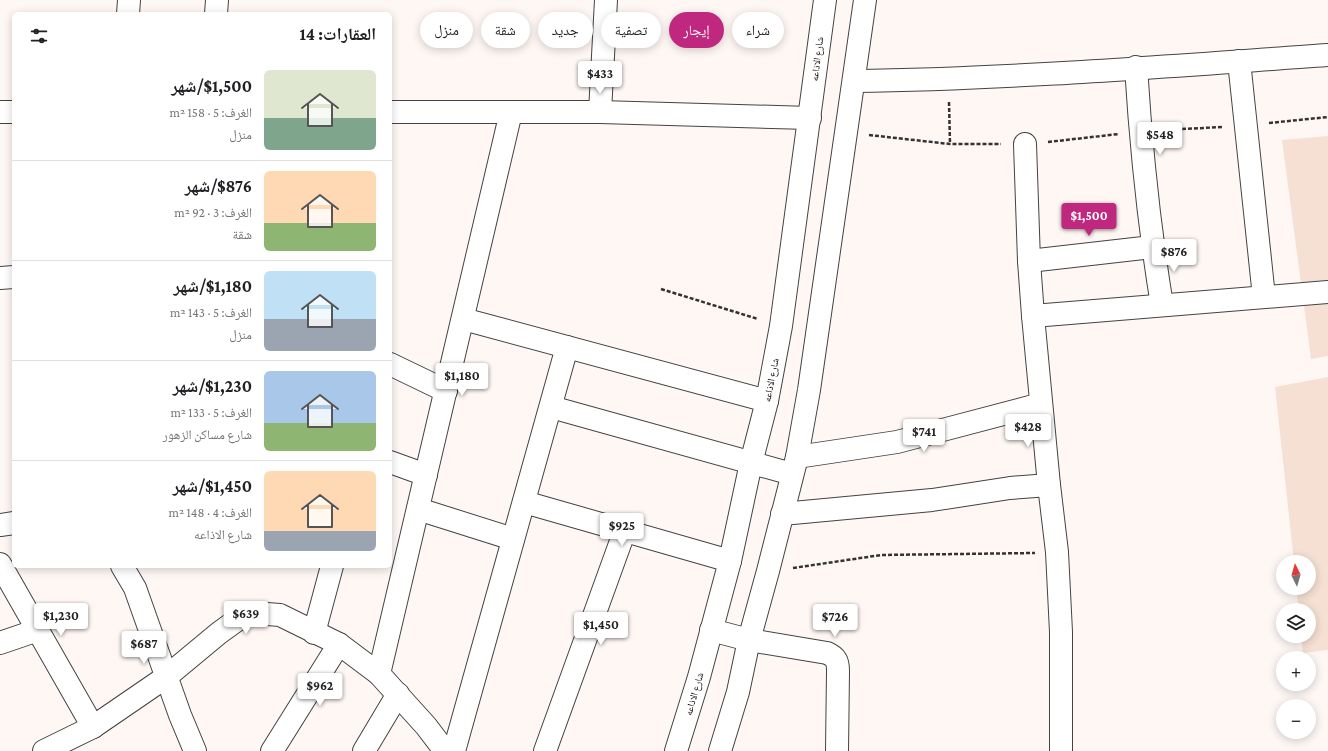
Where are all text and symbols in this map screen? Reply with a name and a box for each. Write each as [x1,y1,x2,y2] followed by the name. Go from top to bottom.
[420,12,473,48] chip: منزل
[481,12,530,48] chip: شقة
[538,12,593,48] chip: جديد
[601,12,661,48] chip: تصفية
[669,12,724,48] chip: إيجار
[732,12,784,48] chip: شراء
[28,25,50,47] icon: filters
[299,25,376,44] text: العقارات: 14
[809,36,826,82] street label: شارع الاذاعه
[576,61,624,95] pin: $433
[587,66,613,81] text: $433
[171,77,252,96] text: $1,500/شهر
[296,86,344,134] icon: home
[170,105,252,120] text: الغرف: 5 · 158 m²
[1136,122,1184,156] pin: $548
[229,127,252,142] text: منزل
[1146,127,1174,142] text: $548
[185,177,252,196] text: $876/شهر
[296,187,344,235] icon: home
[1056,203,1122,237] pin: $1,500
[174,205,252,220] text: الغرف: 3 · 92 m²
[1070,208,1108,223] text: $1,500
[233,227,252,242] text: شقة
[1150,239,1198,273] pin: $876
[1161,244,1187,259] text: $876
[174,277,252,296] text: $1,180/شهر
[296,287,344,335] icon: home
[170,305,252,320] text: الغرف: 5 · 143 m²
[229,327,252,342] text: منزل
[761,357,782,403] street label: شارع الاذاعه
[429,363,495,397] pin: $1,180
[444,368,480,383] text: $1,180
[173,377,252,396] text: $1,230/شهر
[296,387,344,435] icon: home
[170,405,252,420] text: الغرف: 5 · 133 m²
[1004,414,1052,448] pin: $428
[900,419,948,453] pin: $741
[1014,419,1042,434] text: $428
[912,424,936,439] text: $741
[163,427,252,442] text: شارع مساكن الزهور
[173,477,252,496] text: $1,450/شهر
[296,487,344,535] icon: home
[169,505,252,520] text: الغرف: 4 · 148 m²
[598,513,646,547] pin: $925
[609,518,635,533] text: $925
[194,527,252,542] text: شارع الاذاعه
[1276,555,1316,595] north arrow
[1276,555,1316,739] map controls
[222,601,270,635] pin: $639
[28,603,94,637] pin: $1,230
[1276,603,1316,643] button: layers
[811,604,859,638] pin: $726
[233,606,259,621] text: $639
[43,608,79,623] text: $1,230
[822,609,848,624] text: $726
[568,612,634,646] pin: $1,450
[583,617,619,632] text: $1,450
[120,631,168,665] pin: $687
[131,636,157,651] text: $687
[1276,651,1316,691] button: +
[683,671,707,717] street label: شارع الاذاعه
[296,673,344,707] pin: $962
[306,678,334,693] text: $962
[1276,699,1316,739] button: −

